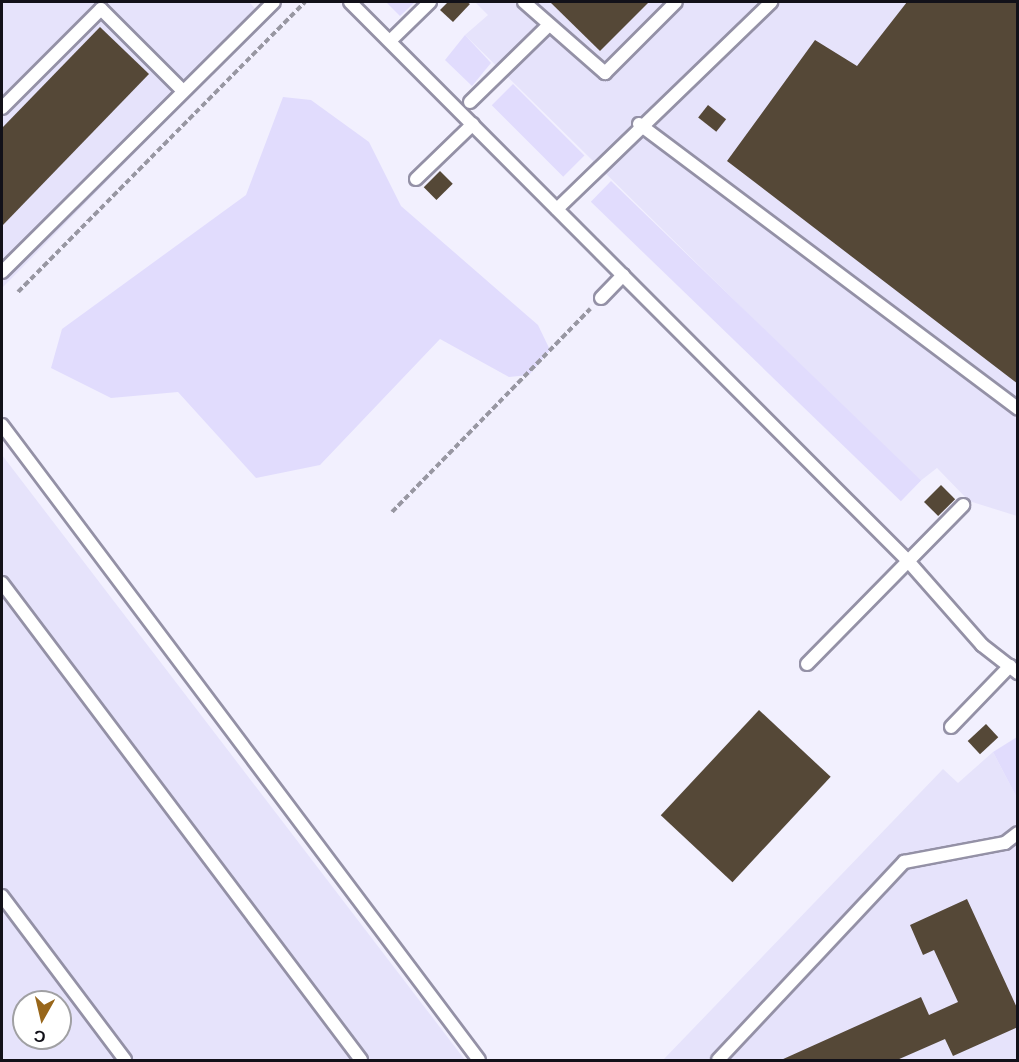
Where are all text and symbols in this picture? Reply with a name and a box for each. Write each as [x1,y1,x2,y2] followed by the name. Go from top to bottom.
[12,990,72,1050] north arrow
[33,1026,47,1047] text: С

